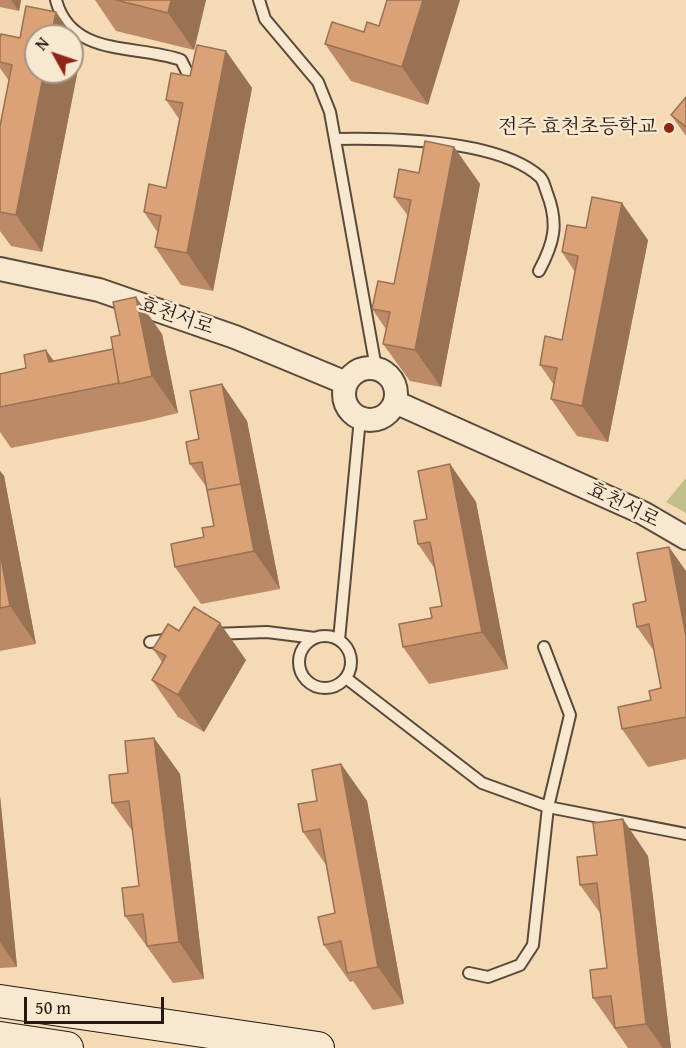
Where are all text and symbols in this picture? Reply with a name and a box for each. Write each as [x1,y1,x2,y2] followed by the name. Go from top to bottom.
[24,24,84,84] north arrow
[29,32,54,56] text: N
[498,116,657,140] place label: 전주 효천초등학교
[662,121,676,135] marker: 전주 효천초등학교
[136,293,216,341] street label: 효천서로
[583,478,663,534] street label: 효천서로
[27,985,166,1023] scale bar
[35,994,71,1021] text: 50 m

